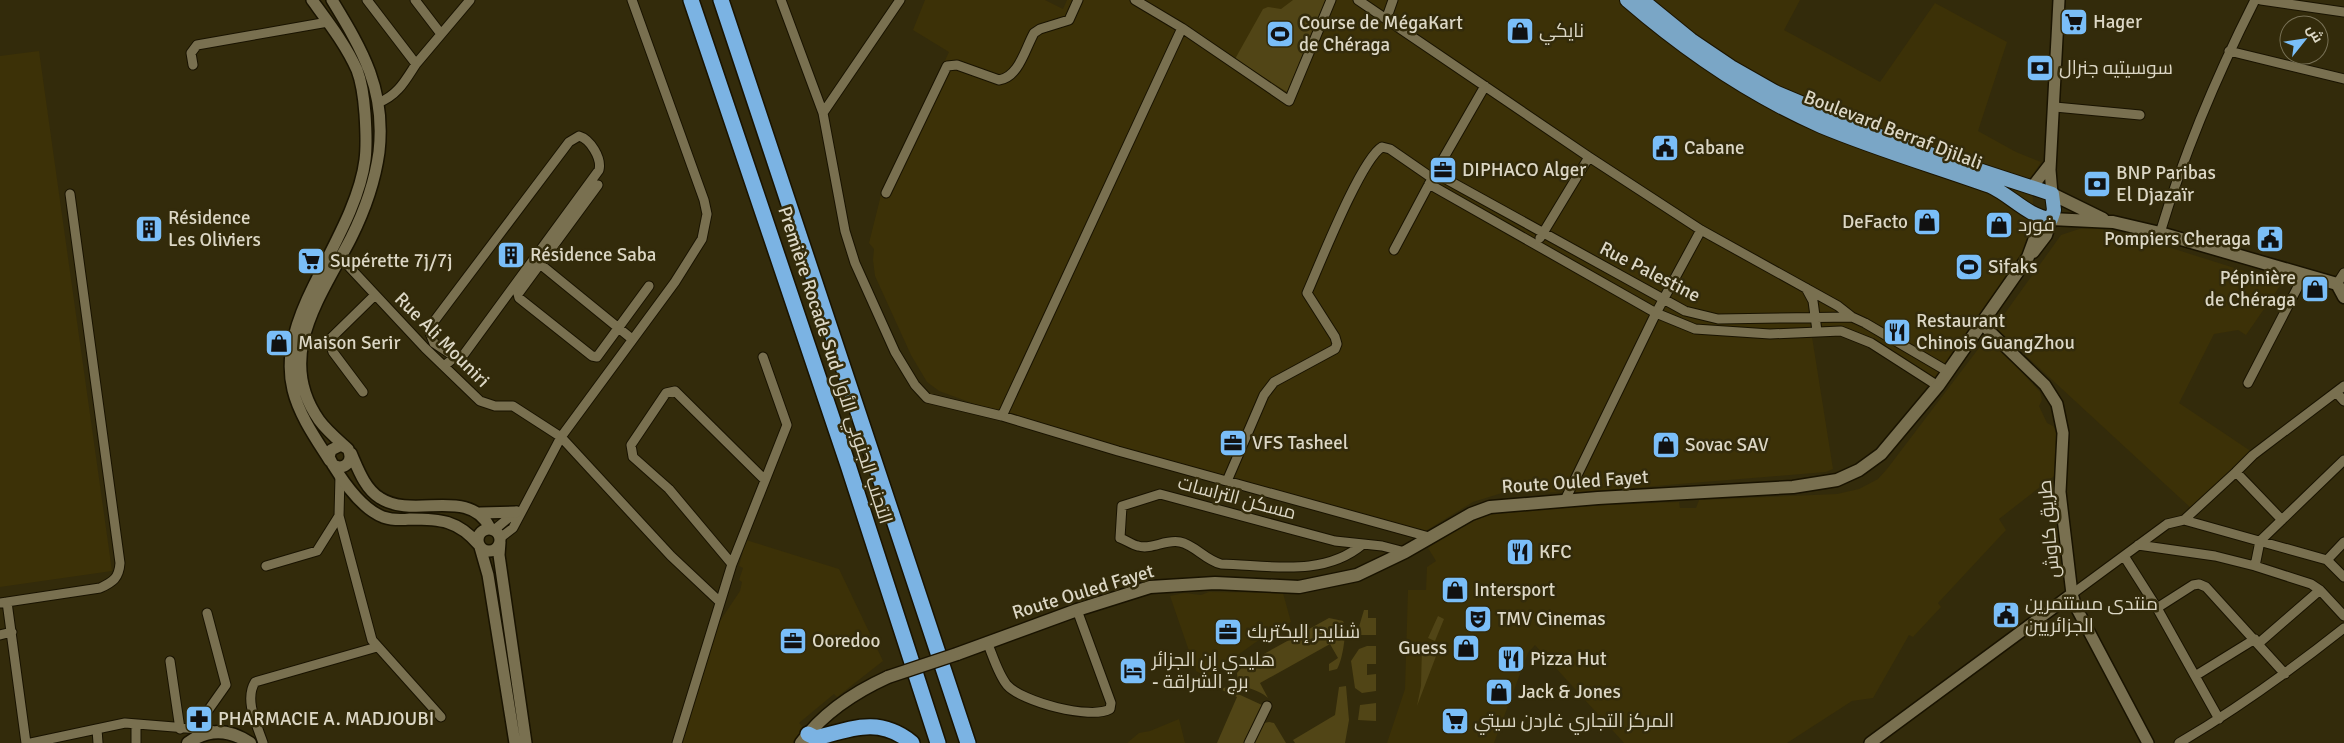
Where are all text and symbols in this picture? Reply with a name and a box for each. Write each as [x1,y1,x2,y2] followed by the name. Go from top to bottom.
[2059,7,2089,37] supermarket icon: Hager
[2093,10,2142,34] place label: Hager
[1299,11,1463,57] place label: Course de MégaKart de Chéraga
[2279,15,2329,65] north arrow
[1505,16,1535,46] shop icon: نايكي
[1265,19,1295,49] sports icon: Course de MégaKart de Chéraga
[1539,19,1584,45] place label: نايكي
[2303,22,2327,46] text: ش
[2025,53,2055,83] bank icon: سوسيتيه جنرال
[2059,56,2173,80] place label: سوسيتيه جنرال
[1800,85,1986,175] street label: Boulevard Berraf Djilali
[1650,133,1680,163] public building icon: Cabane
[1684,136,1745,160] place label: Cabane
[1428,155,1458,185] office icon: DIPHACO Alger
[1462,158,1586,182] place label: DIPHACO Alger
[2116,161,2216,207] place label: BNP Paribas El Djazaïr
[2082,169,2112,199] bank icon: BNP Paribas El Djazaïr
[770,203,898,528] street label: Première Rocade Sud التجنب الجنوبي الأول
[168,206,261,252] place label: Résidence Les Oliviers
[1912,207,1942,237] shop icon: DeFacto
[1842,210,1908,234] place label: DeFacto
[1984,210,2014,240] shop icon: فورد
[2018,213,2055,237] place label: فورد
[134,214,164,244] building icon: Résidence Les Oliviers
[2255,224,2285,254] public building icon: Pompiers Cheraga
[2104,227,2251,251] place label: Pompiers Cheraga
[1596,236,1704,308] street label: Rue Palestine
[496,240,526,270] building icon: Résidence Saba
[530,243,657,267] place label: Résidence Saba
[296,246,326,276] supermarket icon: Supérette 7j/7j
[330,249,453,273] place label: Supérette 7j/7j
[1954,252,1984,282] sports icon: Sifaks
[1988,255,2037,279] place label: Sifaks
[2205,266,2296,312] place label: Pépinière de Chéraga
[2300,274,2330,304] shop icon: Pépinière de Chéraga
[389,287,495,393] street label: Rue Ali Mouniri
[1916,309,2075,355] place label: Restaurant Chinois GuangZhou
[1882,317,1912,347] restaurant icon: Restaurant Chinois GuangZhou
[264,328,294,358] shop icon: Maison Serir
[298,331,400,355] place label: Maison Serir
[1218,428,1248,458] office icon: VFS Tasheel
[1651,430,1681,460] shop icon: Sovac SAV
[1252,431,1348,455] place label: VFS Tasheel
[1685,433,1769,457] place label: Sovac SAV
[1501,465,1650,499] street label: Route Ouled Fayet
[1175,471,1299,525] street label: مسكن التراسات
[2033,479,2065,579] street label: طريق كاوش
[1505,537,1535,567] restaurant icon: KFC
[1539,540,1572,564] place label: KFC
[1009,559,1157,625] street label: Route Ouled Fayet
[1440,575,1470,605] shop icon: Intersport
[1474,578,1556,602] place label: Intersport
[2025,592,2158,638] place label: منتدى مستتمرين الجزائريين
[1991,600,2021,630] public building icon: منتدى مستتمرين الجزائريين
[1463,604,1493,634] theatre icon: TMV Cinemas
[1497,607,1606,631] place label: TMV Cinemas
[1213,617,1243,647] office icon: شنايدر إليكتريك
[1247,620,1360,644] place label: شنايدر إليكتريك
[778,626,808,656] office icon: Ooredoo
[812,629,880,653] place label: Ooredoo
[1451,633,1481,663] shop icon: Guess
[1398,636,1447,660] place label: Guess
[1496,644,1526,674] restaurant icon: Pizza Hut
[1530,647,1607,671] place label: Pizza Hut
[1151,648,1275,695] place label: هليدي إن الجزائر - برج الشراقة
[1118,656,1148,686] hotel icon: هليدي إن الجزائر - برج الشراقة
[1484,677,1514,707] shop icon: Jack & Jones
[1518,680,1621,704] place label: Jack & Jones
[184,704,214,734] pharmacy icon: PHARMACIE A. MADJOUBI
[1440,706,1470,736] supermarket icon: المركز التجاري غاردن سيتي
[218,707,434,731] place label: PHARMACIE A. MADJOUBI
[1474,709,1674,735] place label: المركز التجاري غاردن سيتي

